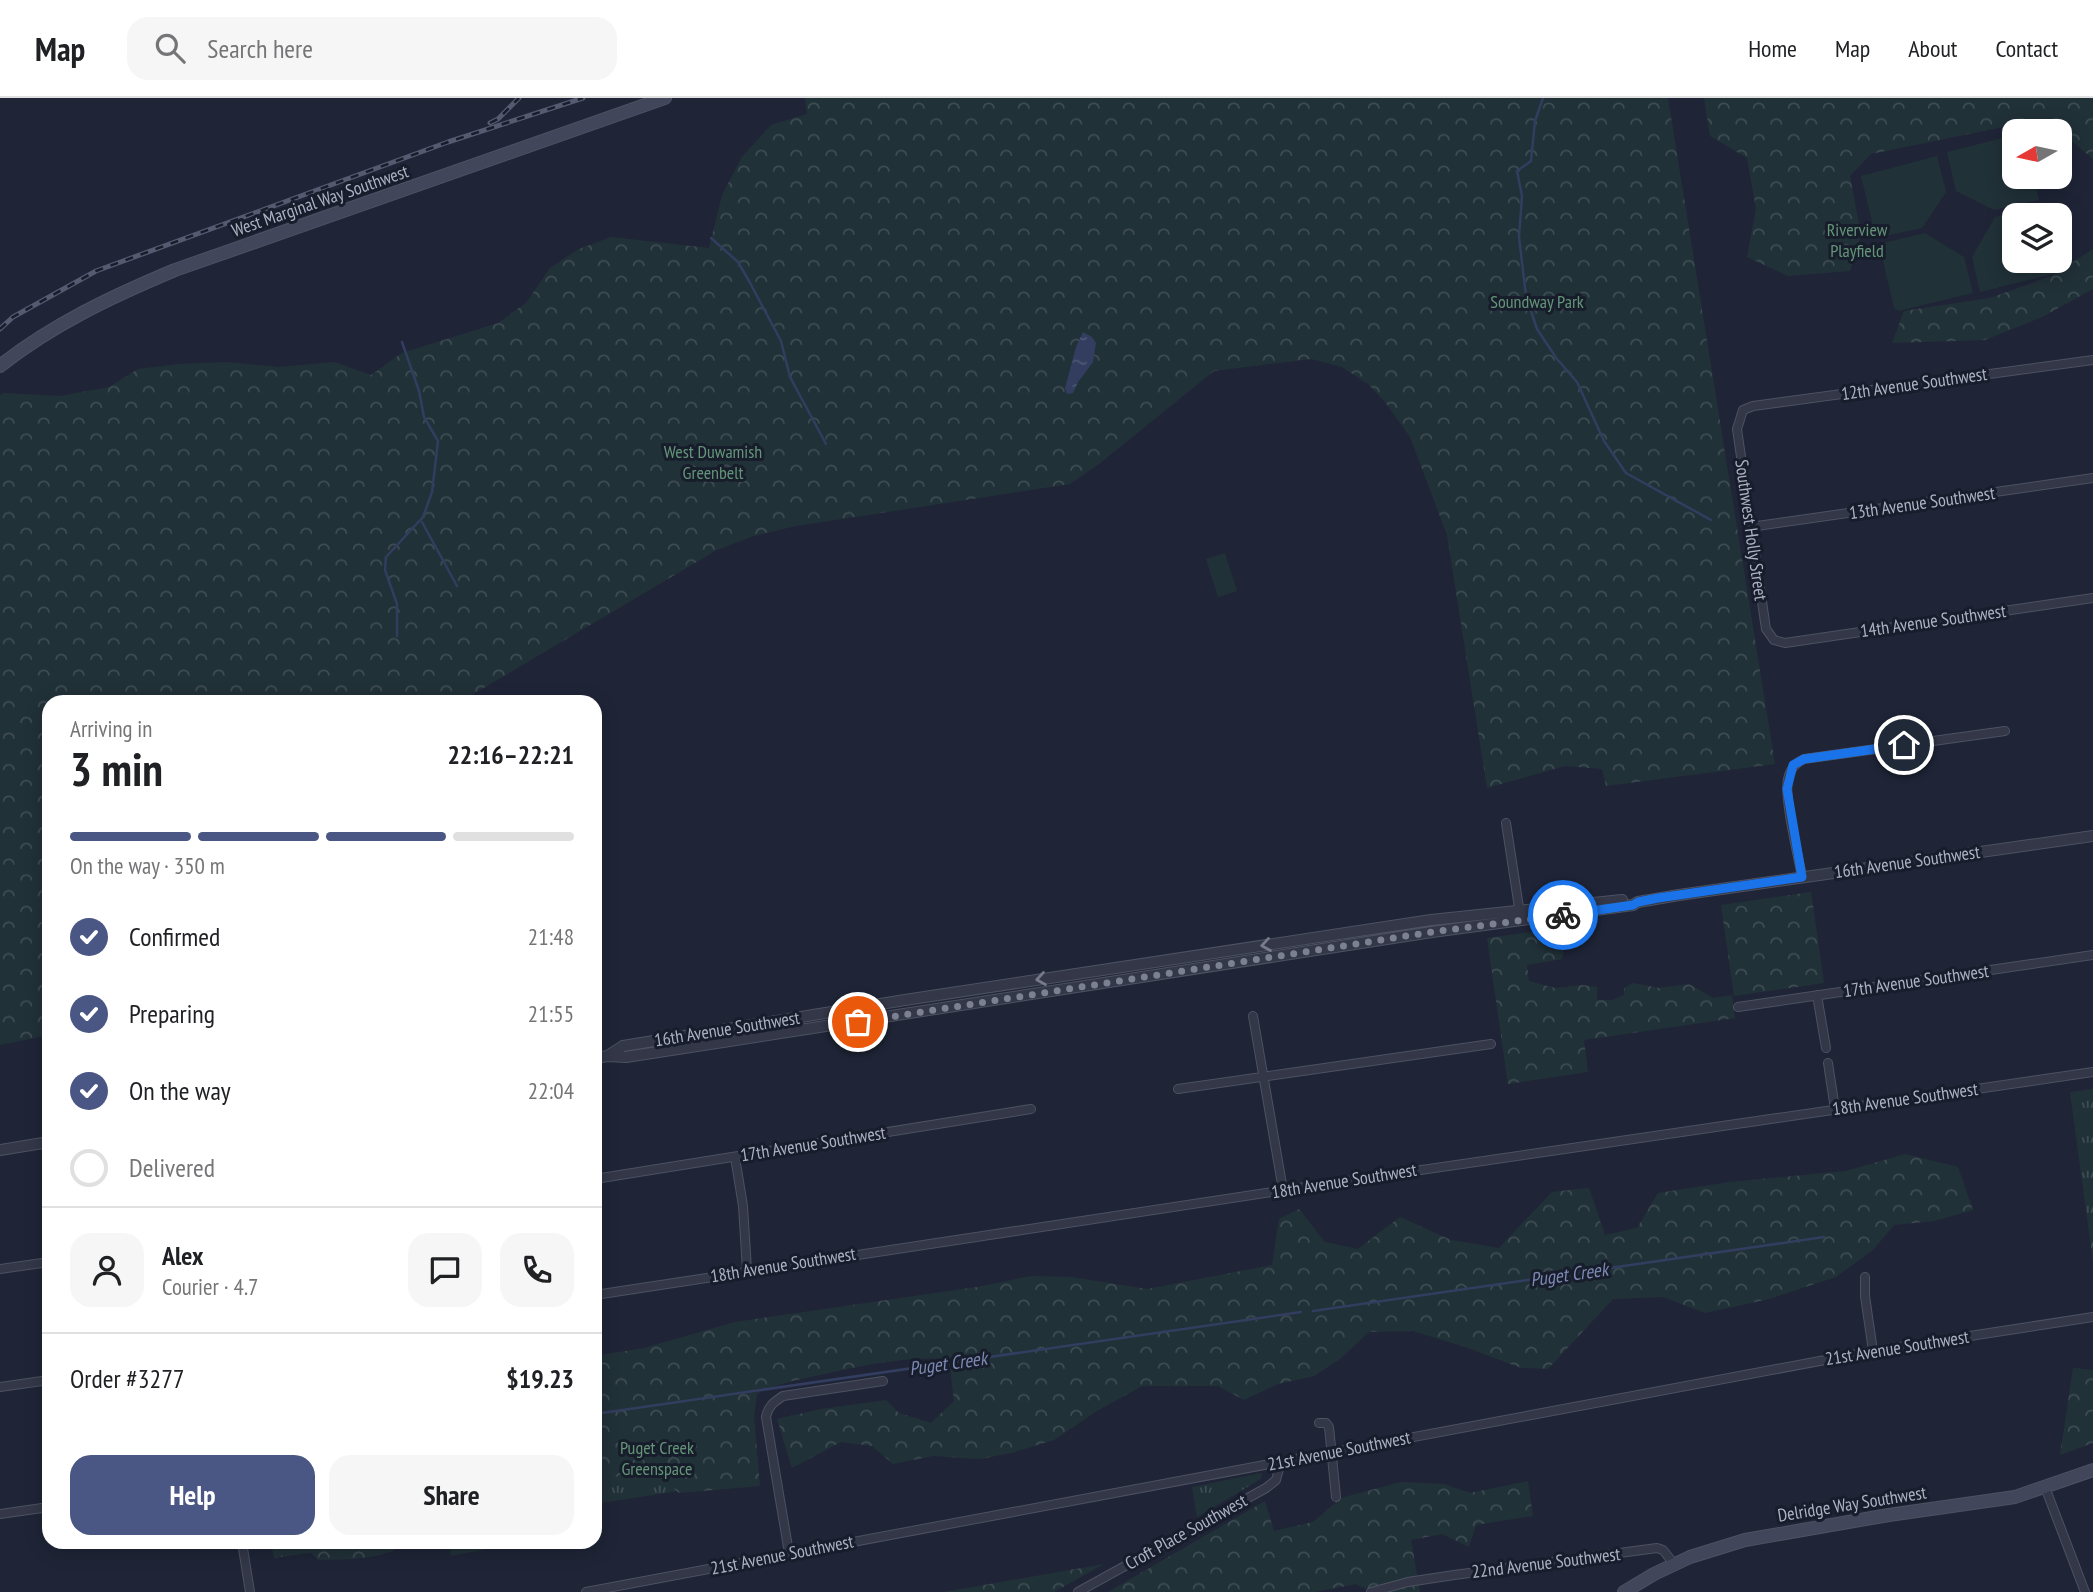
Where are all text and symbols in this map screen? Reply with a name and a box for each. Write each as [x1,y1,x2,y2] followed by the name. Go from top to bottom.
[127,17,617,80] search box
[35,27,85,70] text: Map
[151,29,189,67] icon: search
[207,32,313,65] text: Search here
[1748,33,1797,64] text: Home
[1835,33,1870,64] text: Map
[1908,33,1957,64] text: About
[1995,33,2058,64] text: Contact
[2002,119,2072,189] north arrow
[2002,119,2072,273] map controls
[228,159,411,242] street label: West Marginal Way Southwest
[2002,203,2072,273] button: layers
[1827,218,1888,262] park label: Riverview Playfield
[1490,290,1584,313] park label: Soundway Park
[1840,362,1988,405] street label: 12th Avenue Southwest
[664,440,762,484] park label: West Duwamish Greenbelt
[1730,458,1773,602] street label: Southwest Holly Street
[1848,481,1996,524] street label: 13th Avenue Southwest
[1859,599,2007,642] street label: 14th Avenue Southwest
[70,714,152,743] text: Arriving in
[1874,715,1934,775] pin
[1885,726,1923,764] icon: home
[447,738,574,771] text: 22:16–22:21
[70,739,163,799] text: 3 min
[1833,840,1981,883] street label: 16th Avenue Southwest
[70,851,225,880] text: On the way · 350 m
[1528,880,1598,950] courier
[1544,896,1582,934] icon: bike
[70,918,108,956] icon: check
[129,920,220,953] text: Confirmed
[528,922,574,951] text: 21:48
[1260,937,1272,952] one-way arrow
[1842,959,1990,1002] street label: 17th Avenue Southwest
[1035,971,1047,986] one-way arrow
[828,992,888,1052] pin
[70,995,108,1033] icon: check
[129,997,215,1030] text: Preparing
[528,999,574,1028] text: 21:55
[839,1003,877,1041] icon: bag
[653,1006,801,1051] street label: 16th Avenue Southwest
[70,1072,108,1110] icon: check
[129,1074,231,1107] text: On the way
[528,1076,574,1105] text: 22:04
[1831,1077,1979,1120] street label: 18th Avenue Southwest
[739,1121,887,1166] street label: 17th Avenue Southwest
[129,1151,215,1184] text: Delivered
[1270,1158,1418,1203] street label: 18th Avenue Southwest
[70,1233,144,1307] button: person
[408,1233,482,1307] button: chat
[500,1233,574,1307] button: phone
[162,1239,203,1272] text: Alex
[709,1242,857,1287] street label: 18th Avenue Southwest
[1529,1256,1612,1291] water label: Puget Creek
[162,1272,258,1301] text: Courier · 4.7
[1824,1325,1970,1370] street label: 21st Avenue Southwest
[908,1345,991,1380] water label: Puget Creek
[70,1362,185,1395] text: Order #3277
[506,1362,574,1395] text: $19.23
[1266,1425,1412,1476] street label: 21st Avenue Southwest
[620,1436,694,1480] park label: Puget Creek Greenspace
[70,1455,315,1535] button: Help
[329,1455,574,1535] button: Share
[1776,1480,1928,1527] street label: Delridge Way Southwest
[1121,1489,1251,1575] street label: Croft Place Southwest
[709,1529,855,1580] street label: 21st Avenue Southwest
[1470,1542,1622,1583] street label: 22nd Avenue Southwest

